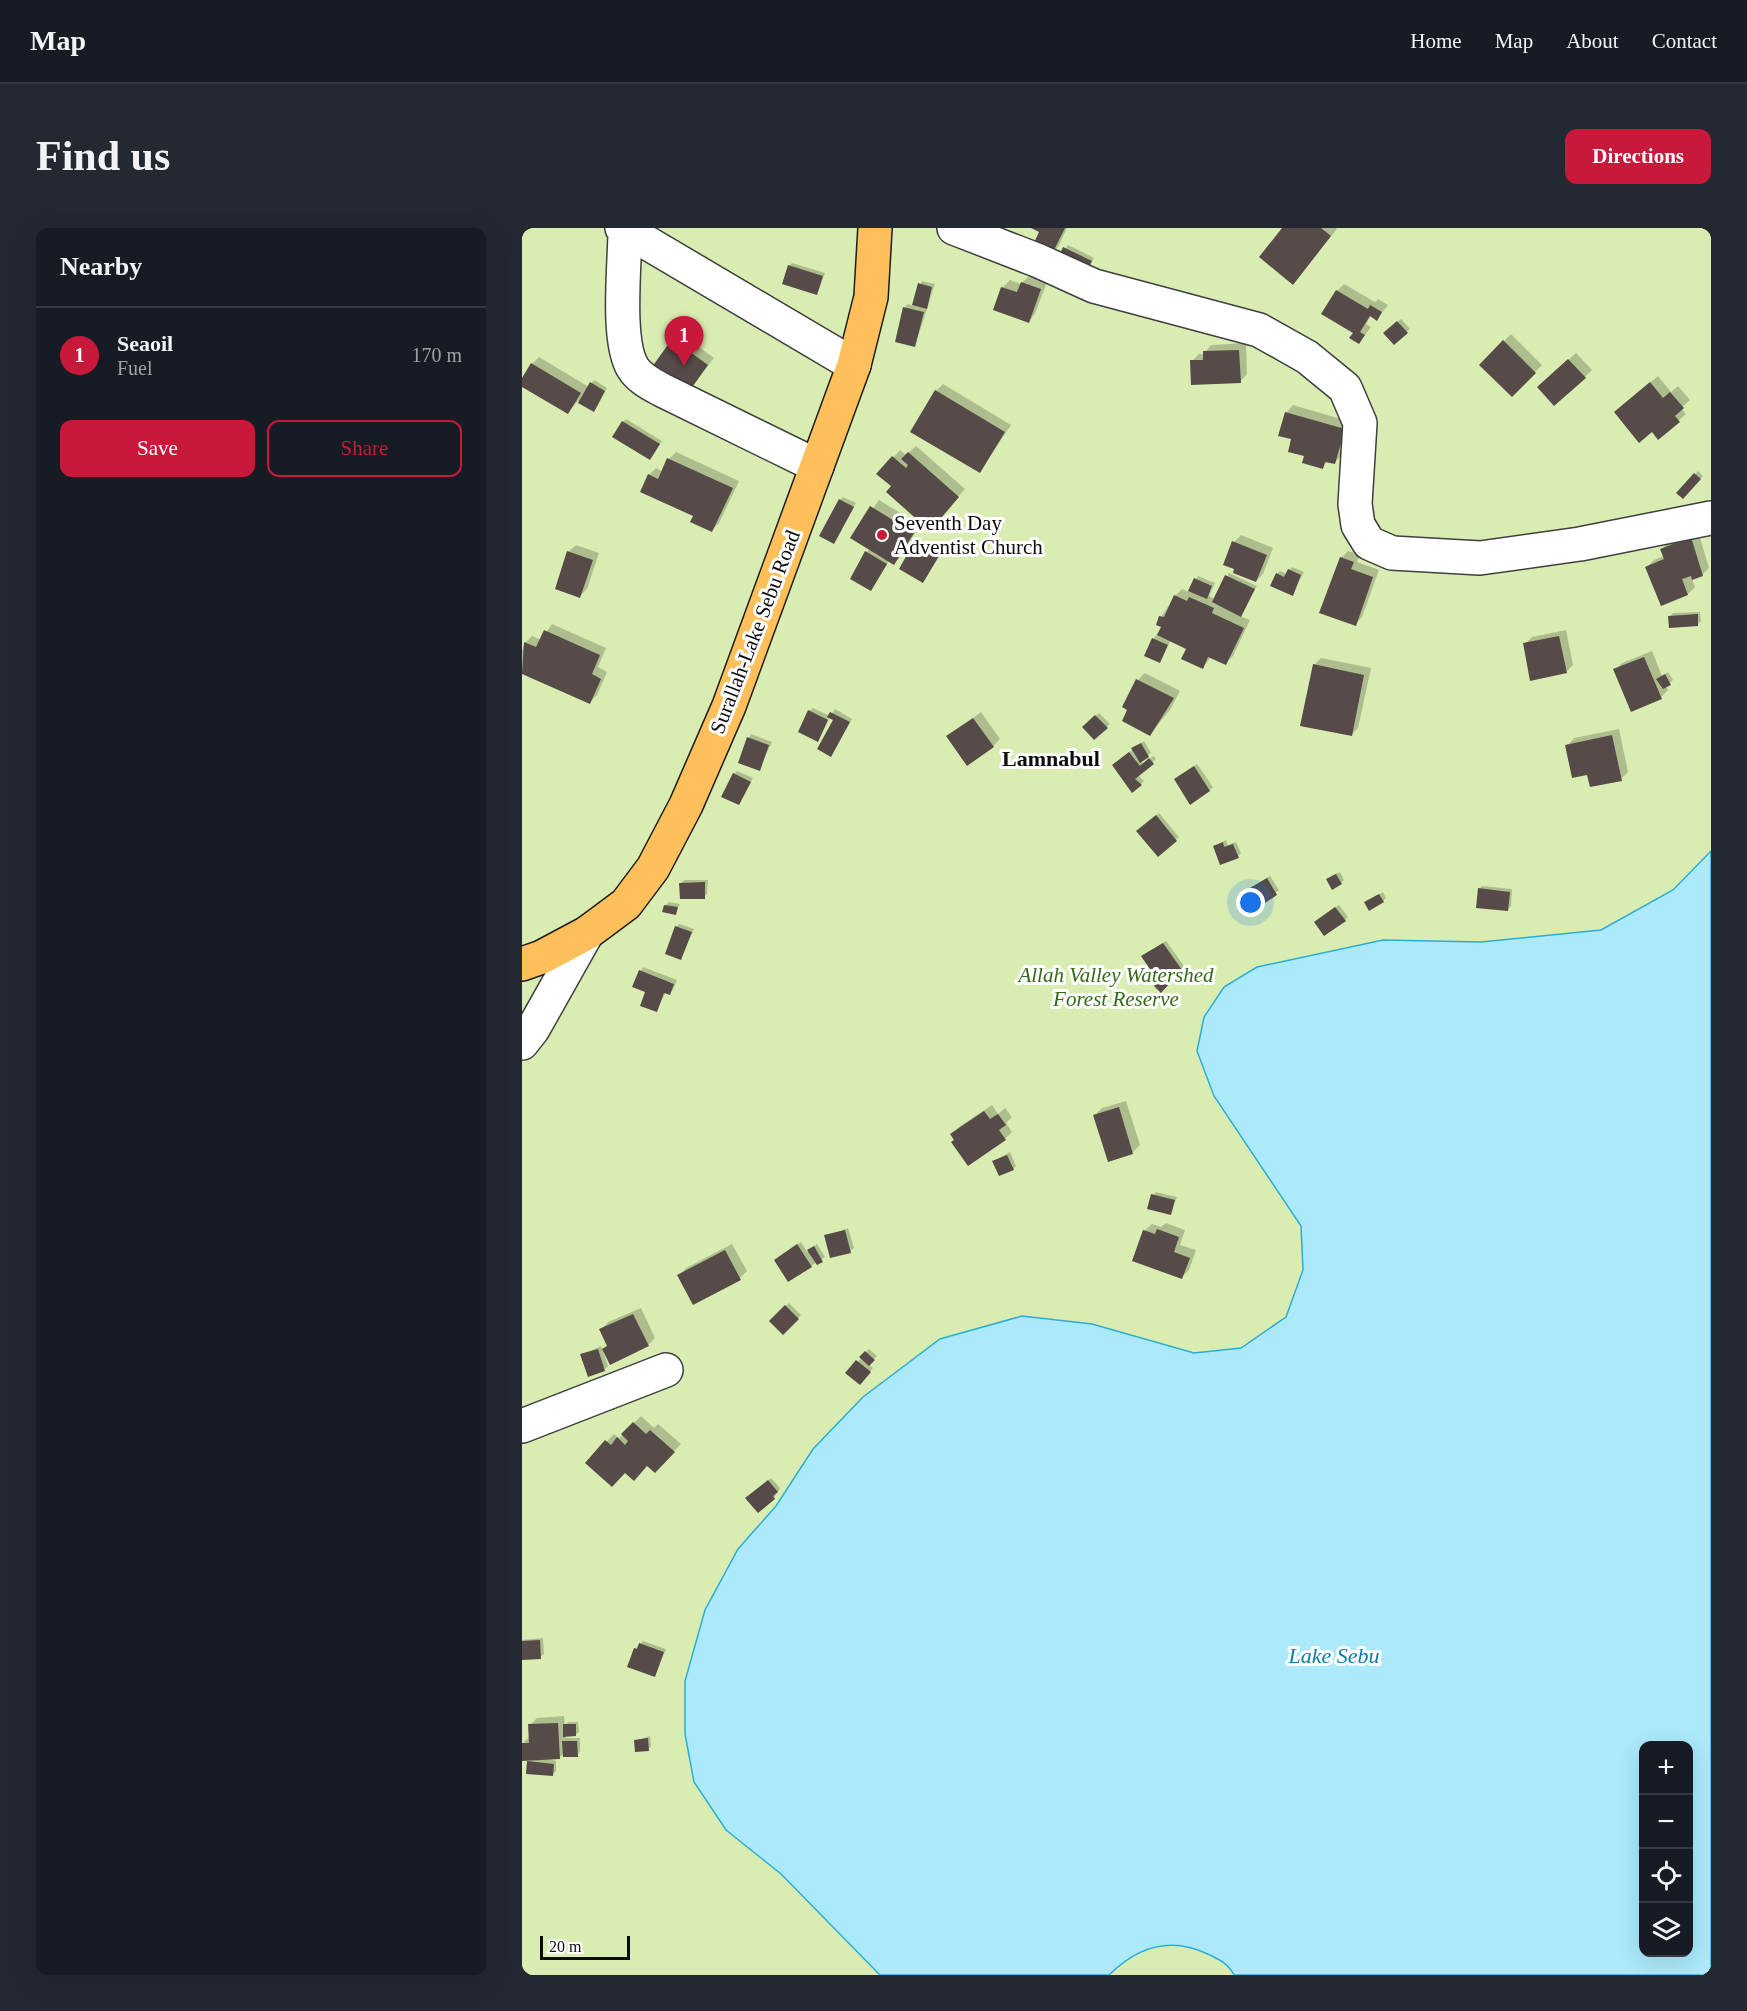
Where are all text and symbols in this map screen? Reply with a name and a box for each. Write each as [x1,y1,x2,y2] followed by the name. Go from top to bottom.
[30,25,86,56] text: Map
[1410,29,1462,53] text: Home
[1495,29,1533,53] text: Map
[1566,29,1619,53] text: About
[1652,29,1717,53] text: Contact
[1565,129,1711,184] button: Directions
[36,133,170,179] text: Find us
[60,252,142,281] text: Nearby
[664,316,704,366] pin: 1
[117,331,173,356] text: Seaoil
[75,344,85,366] text: 1
[411,344,462,366] text: 170 m
[117,357,153,379] text: Fuel
[60,420,255,477] button: Save
[267,420,462,477] button: Share
[894,511,1043,559] place label: Seventh Day Adventist Church
[705,527,805,737] street label: Surallah-Lake Sebu Road
[875,528,889,542] marker: Seventh Day Adventist Church
[1002,746,1100,771] district label: Lamnabul
[1236,888,1265,917] your location
[1016,963,1214,1011] park label: Allah Valley Watershed Forest Reserve
[1287,1643,1380,1668] water label: Lake Sebu
[1639,1741,1693,1957] map controls
[1639,1741,1693,1795] button: +
[1639,1795,1693,1849] button: −
[1639,1849,1693,1903] button: locate
[1639,1903,1693,1957] button: layers
[540,1933,630,1960] scale bar
[549,1938,581,1955] text: 20 m

